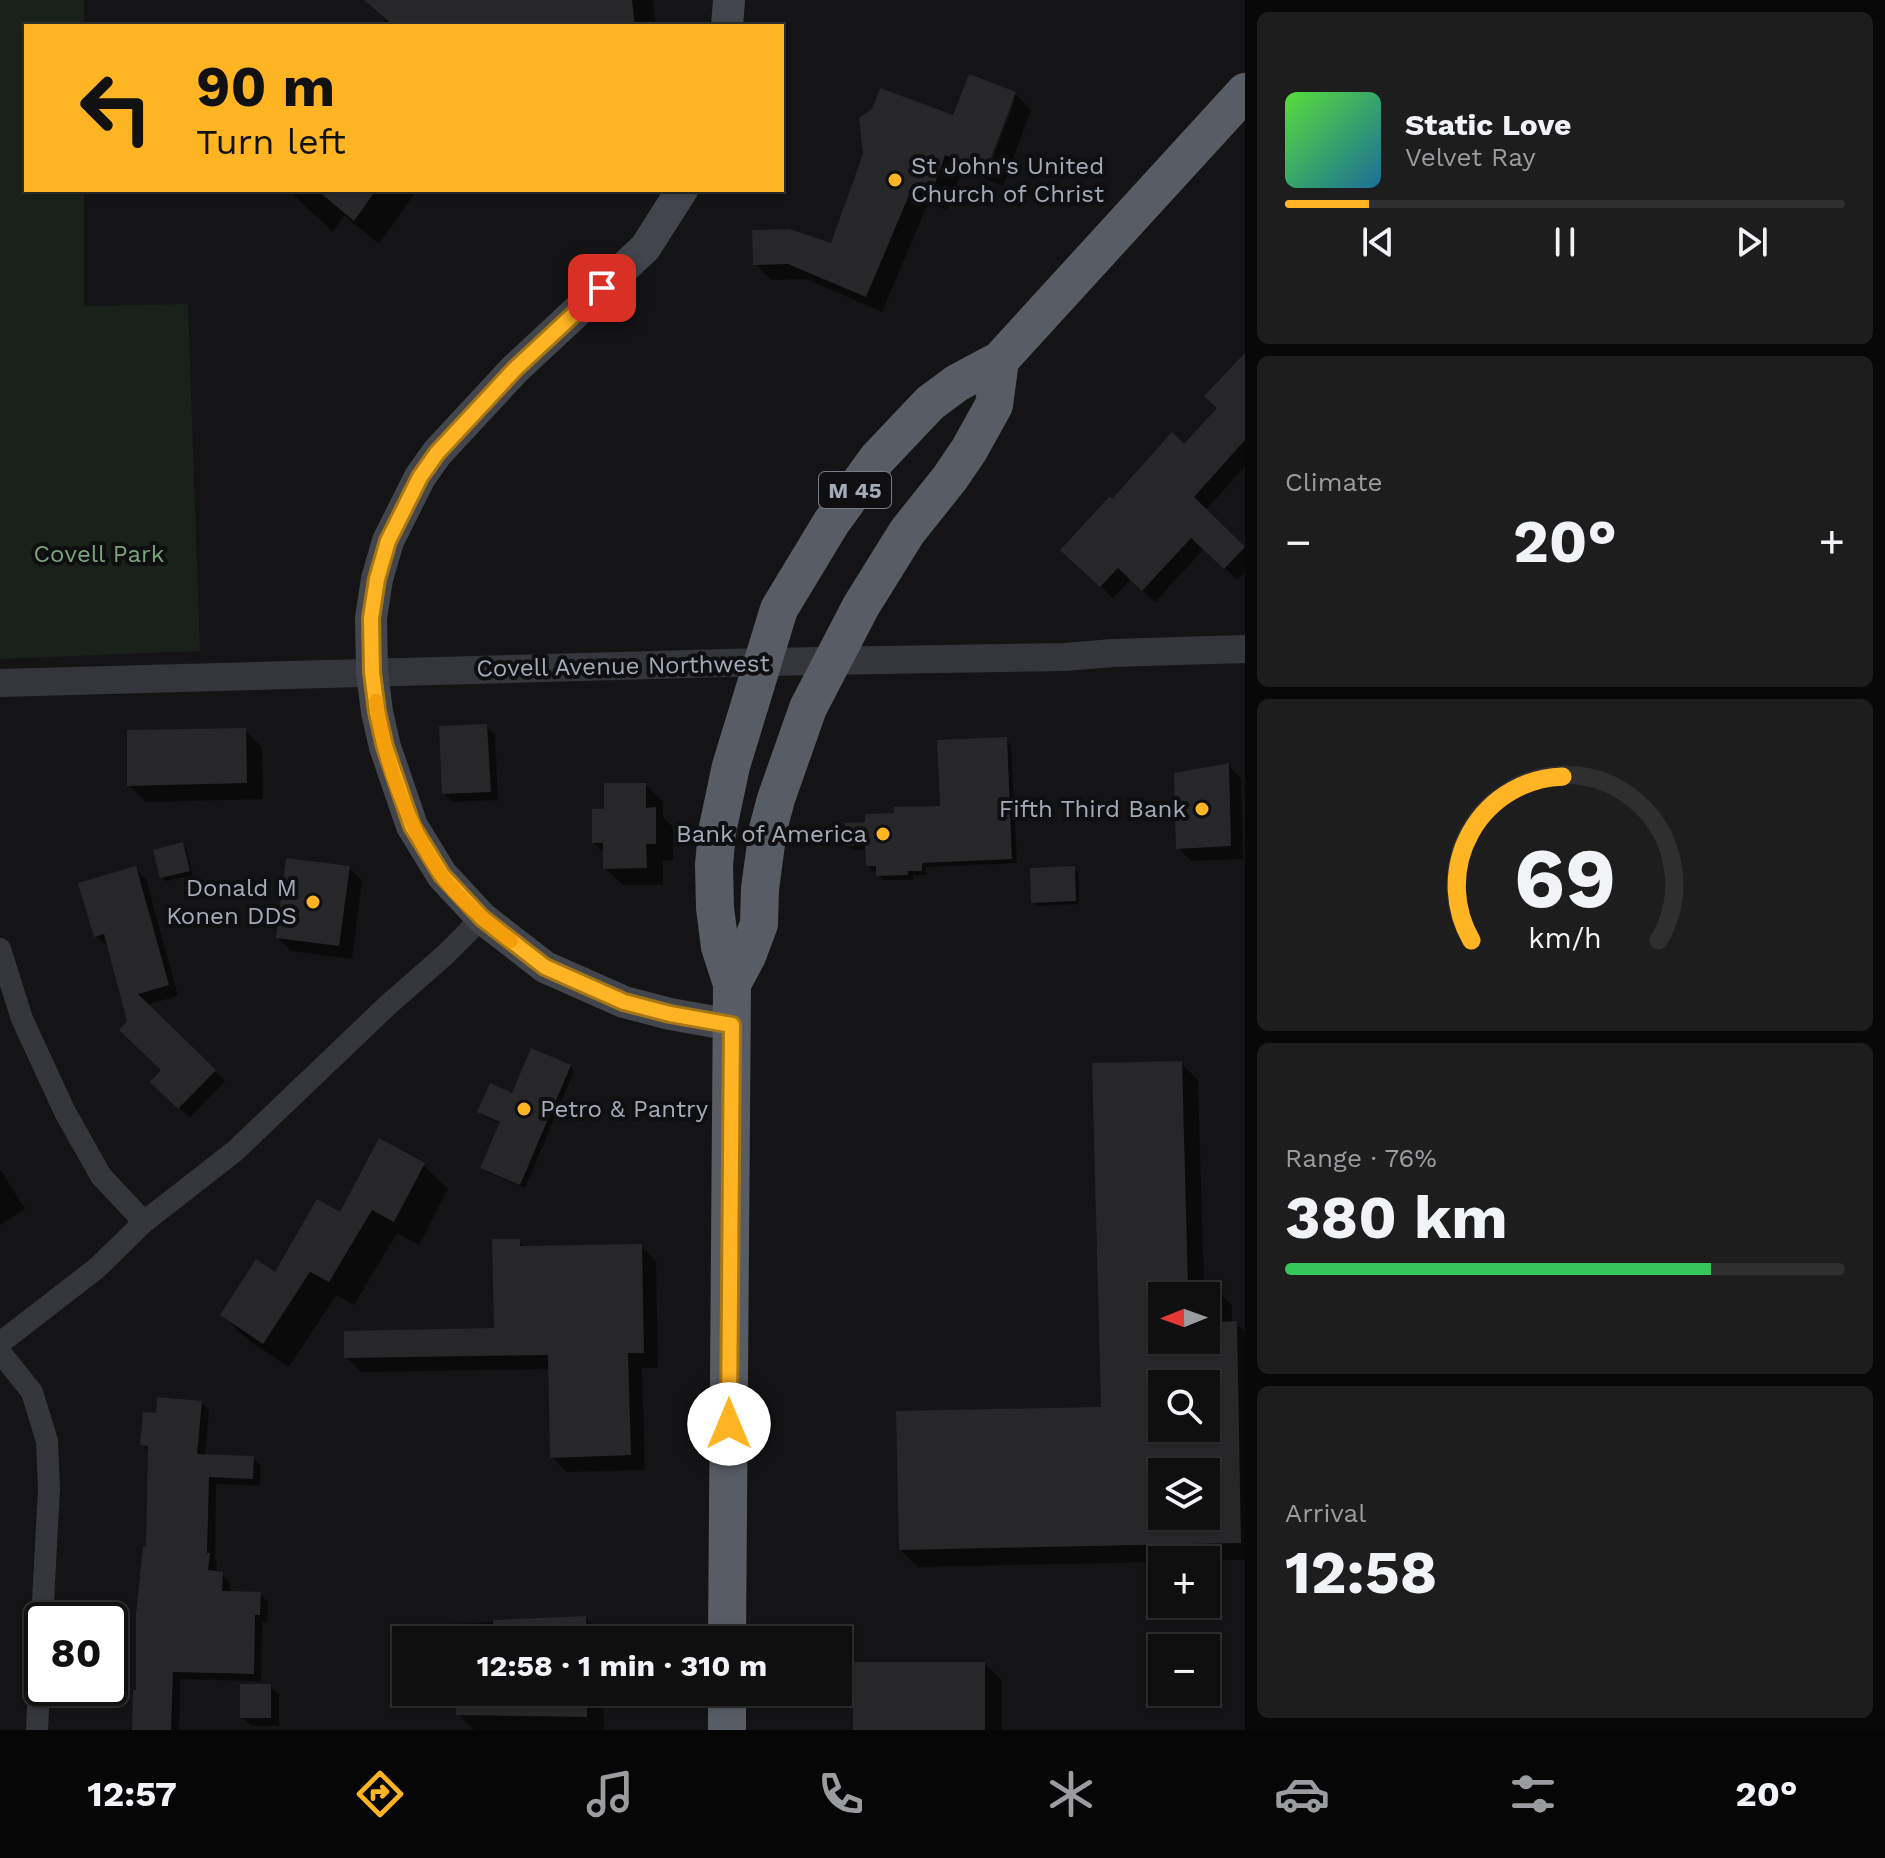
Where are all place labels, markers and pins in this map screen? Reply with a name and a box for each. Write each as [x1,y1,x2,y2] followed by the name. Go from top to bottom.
[911,152,1104,208] place label: St John's United Church of Christ
[886,171,904,189] marker: St John's United Church of Christ
[568,254,636,322] pin
[999,795,1186,823] place label: Fifth Third Bank
[1193,800,1211,818] marker: Fifth Third Bank
[676,820,867,848] place label: Bank of America
[874,825,892,843] marker: Bank of America
[166,874,297,930] place label: Donald M Konen DDS
[304,893,322,911] marker: Donald M Konen DDS
[540,1095,709,1123] place label: Petro & Pantry
[515,1100,533,1118] marker: Petro & Pantry

